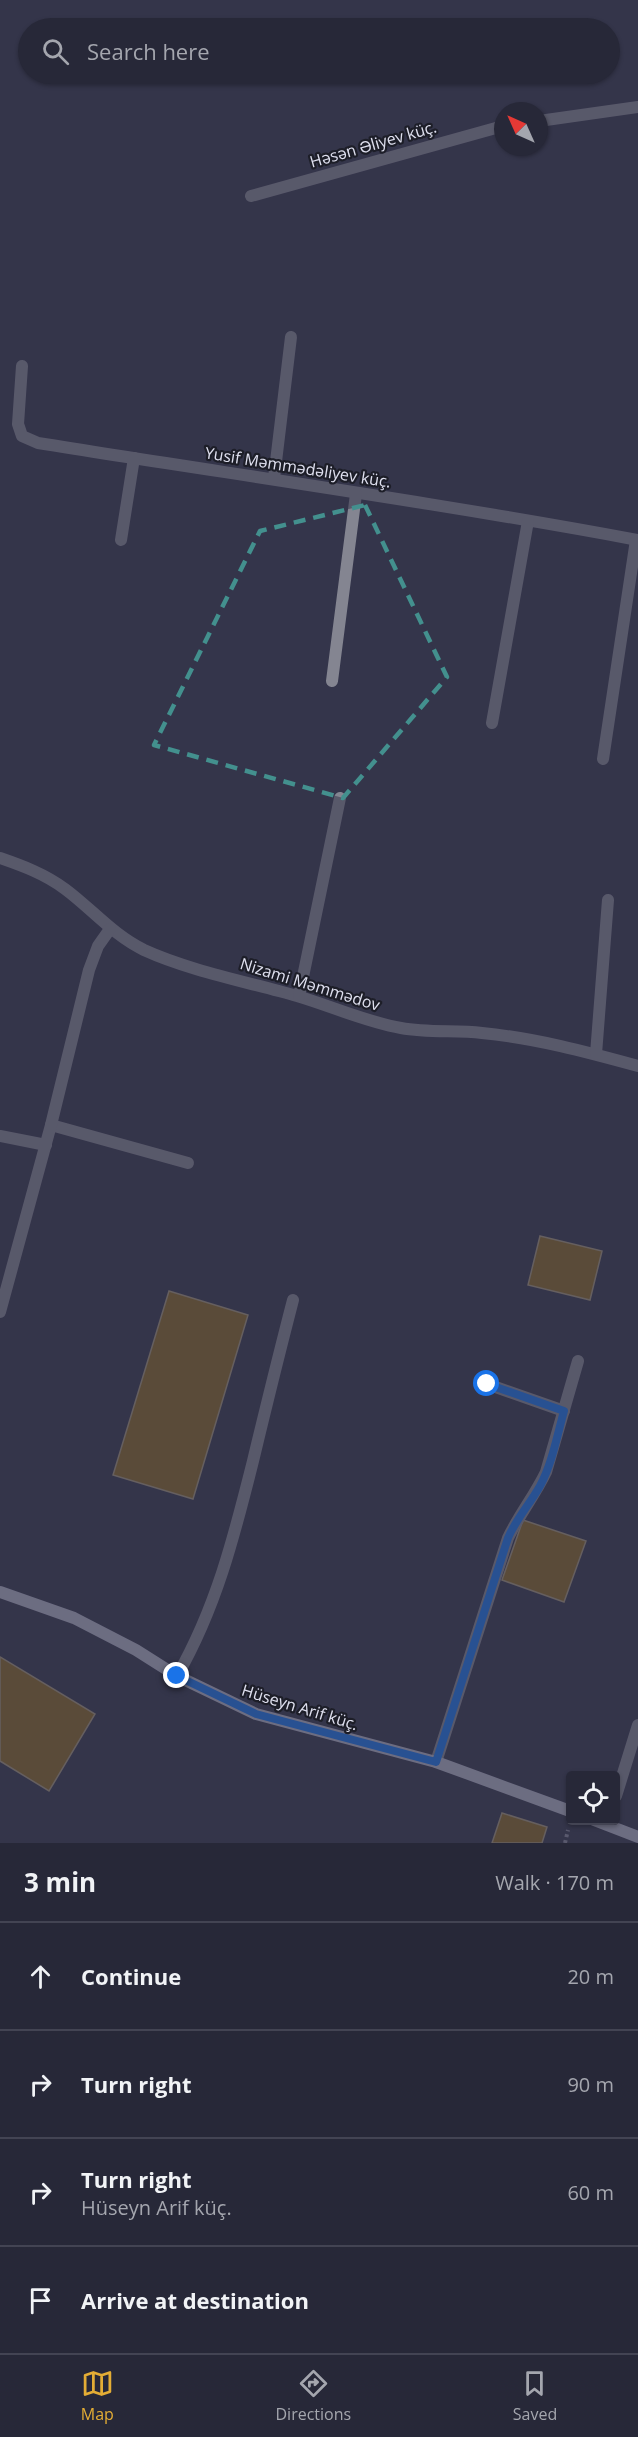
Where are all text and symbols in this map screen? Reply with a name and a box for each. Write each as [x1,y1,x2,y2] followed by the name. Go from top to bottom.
[18,18,620,84] search box
[39,35,72,68] icon: search
[87,36,210,66] text: Search here
[494,102,548,156] north arrow
[307,115,439,173] street label: Həsən Əliyev küç.
[203,441,393,493] street label: Yusif Məmmədəliyev küç.
[238,952,382,1016] street label: Nizami Məmmədov
[473,1370,499,1396] route start
[163,1662,189,1688] route end
[239,1679,361,1735] street label: Hüseyn Arif küç.
[566,1771,620,1825] map controls
[566,1771,620,1825] button: locate
[24,1864,96,1900] text: 3 min
[495,1869,614,1896] text: Walk · 170 m
[24,1960,57,1993] icon: ahead
[81,1961,181,1991] text: Continue
[567,1963,614,1990] text: 20 m
[24,2068,57,2101] icon: right
[81,2069,192,2099] text: Turn right
[567,2071,614,2098] text: 90 m
[81,2164,192,2194] text: Turn right
[24,2176,57,2209] icon: right
[567,2179,614,2206] text: 60 m
[81,2194,232,2221] text: Hüseyn Arif küç.
[24,2284,57,2317] icon: arrive
[81,2285,309,2315] text: Arrive at destination
[81,2367,114,2425] tab: Map
[275,2367,351,2425] tab: Directions
[513,2367,557,2425] tab: Saved

